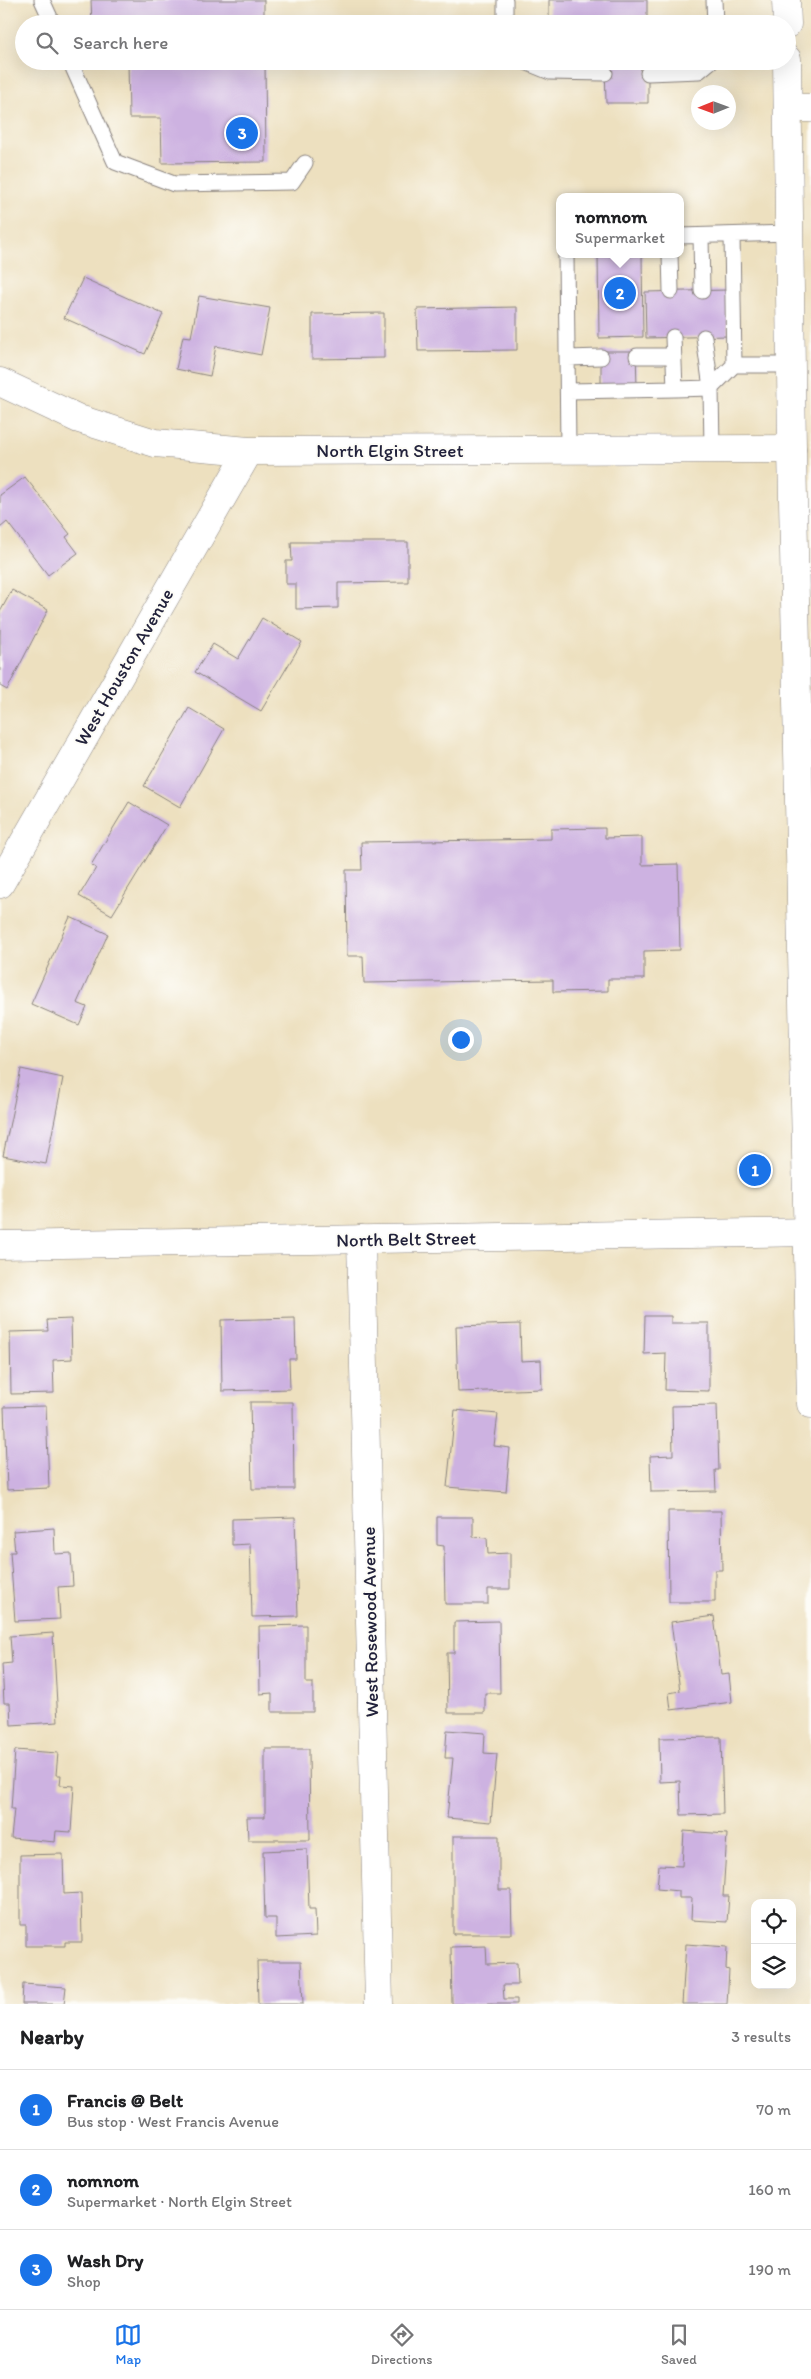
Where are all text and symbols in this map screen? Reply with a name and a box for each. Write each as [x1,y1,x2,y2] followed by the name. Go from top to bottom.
[15,15,796,70] search box
[33,29,61,57] icon: search
[73,31,168,54] text: Search here
[691,85,736,130] north arrow
[226,114,258,152] pin: 3
[556,193,684,258] popup
[575,205,647,228] text: nomnom
[575,228,665,247] text: Supermarket
[604,274,636,312] pin: 2
[316,439,464,462] street label: North Elgin Street
[70,584,178,750] street label: West Houston Avenue
[448,1027,474,1053] your location
[739,1151,771,1189] pin: 1
[336,1226,476,1252] street label: North Belt Street
[357,1526,383,1718] street label: West Rosewood Avenue
[751,1899,796,1989] map controls
[751,1899,796,1944] button: locate
[751,1944,796,1989] button: layers
[20,2024,84,2049] text: Nearby
[731,2027,791,2046] text: 3 results
[67,2089,183,2112] text: Francis @ Belt
[32,2100,40,2119] text: 1
[756,2100,791,2119] text: 70 m
[67,2112,279,2131] text: Bus stop · West Francis Avenue
[67,2169,139,2192] text: nomnom
[32,2180,40,2199] text: 2
[748,2180,791,2199] text: 160 m
[67,2192,292,2211] text: Supermarket · North Elgin Street
[67,2249,143,2272] text: Wash Dry
[32,2260,40,2279] text: 3
[748,2260,791,2279] text: 190 m
[67,2272,101,2291] text: Shop
[114,2321,142,2368] tab: Map
[371,2321,432,2368] tab: Directions
[661,2321,697,2368] tab: Saved

